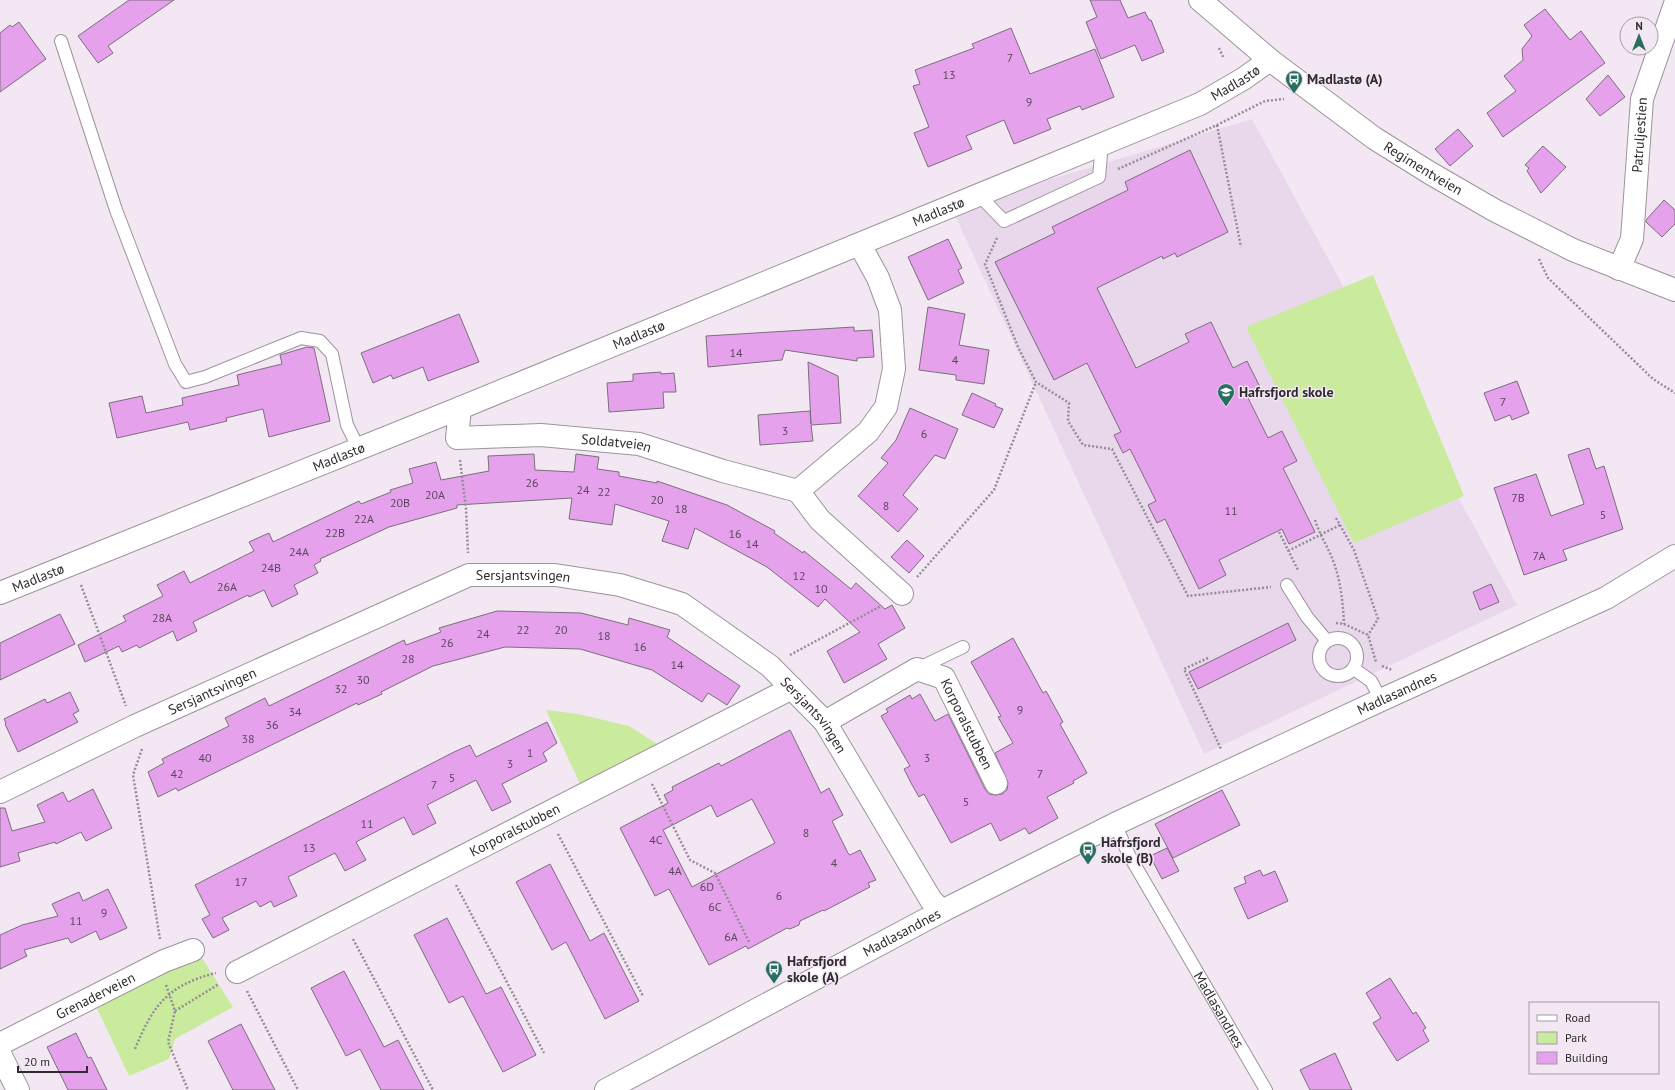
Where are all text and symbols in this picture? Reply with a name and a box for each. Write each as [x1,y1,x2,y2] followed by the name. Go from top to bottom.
[1619,16,1659,56] north arrow
[1635,19,1643,33] text: N
[1007,50,1013,65] house number: 7
[1207,61,1264,105] street label: Madlastø
[942,67,956,82] house number: 13
[1284,69,1304,94] bus stop icon: Madlastø (A)
[1307,70,1383,88] place label: Madlastø (A)
[1026,94,1032,109] house number: 9
[1628,97,1651,173] street label: Patruljestien
[1380,137,1466,199] street label: Regimentveien
[910,193,967,230] street label: Madlastø
[610,316,667,353] street label: Madlastø
[729,345,743,360] house number: 14
[952,352,959,367] house number: 4
[1216,382,1236,407] school or university icon: Hafrsfjord skole
[1239,383,1334,401] place label: Hafrsfjord skole
[1500,394,1506,409] house number: 7
[782,423,788,438] house number: 3
[921,426,927,441] house number: 6
[581,430,654,456] street label: Soldatveien
[310,438,367,475] street label: Madlastø
[525,475,539,490] house number: 26
[576,482,590,497] house number: 24
[597,484,611,499] house number: 22
[425,487,445,502] house number: 20A
[1511,490,1525,505] house number: 7B
[650,492,664,507] house number: 20
[390,495,410,510] house number: 20B
[883,498,889,513] house number: 8
[674,501,688,516] house number: 18
[1224,503,1238,518] house number: 11
[1600,507,1606,522] house number: 5
[354,511,374,526] house number: 22A
[325,525,345,540] house number: 22B
[728,526,742,541] house number: 16
[745,536,759,551] house number: 14
[289,544,309,559] house number: 24A
[1533,548,1545,563] house number: 7A
[9,559,67,596] street label: Madlastø
[261,560,281,575] house number: 24B
[476,566,572,586] street label: Sersjantsvingen
[792,568,806,583] house number: 12
[217,579,237,594] house number: 26A
[814,581,828,596] house number: 10
[152,610,172,625] house number: 28A
[516,622,530,637] house number: 22
[554,622,568,637] house number: 20
[476,626,490,641] house number: 24
[597,628,611,643] house number: 18
[440,635,454,650] house number: 26
[633,639,647,654] house number: 16
[401,651,415,666] house number: 28
[670,657,684,672] house number: 14
[165,663,259,719] street label: Sersjantsvingen
[1354,667,1439,719] street label: Madlasandnes
[356,672,370,687] house number: 30
[777,673,851,757] street label: Sersjantsvingen
[937,676,997,772] street label: Korporalstubben
[334,681,348,696] house number: 32
[1017,702,1023,717] house number: 9
[288,704,302,719] house number: 34
[265,717,279,732] house number: 36
[241,731,255,746] house number: 38
[527,745,533,760] house number: 1
[198,750,212,765] house number: 40
[924,750,930,765] house number: 3
[507,756,513,771] house number: 3
[170,766,184,781] house number: 42
[1037,766,1043,781] house number: 7
[449,770,455,785] house number: 5
[431,777,437,792] house number: 7
[963,794,969,809] house number: 5
[466,799,563,860] street label: Korporalstubben
[360,816,374,831] house number: 11
[803,825,809,840] house number: 8
[649,832,663,847] house number: 4C
[1101,833,1161,867] place label: Hafrsfjord skole (B)
[302,840,316,855] house number: 13
[1078,840,1098,865] bus stop icon: Hafrsfjord skole (B)
[831,855,838,870] house number: 4
[668,863,682,878] house number: 4A
[234,874,248,889] house number: 17
[700,879,714,894] house number: 6D
[776,888,782,903] house number: 6
[708,899,722,914] house number: 6C
[860,904,944,961] street label: Madlasandnes
[101,905,107,920] house number: 9
[69,913,83,928] house number: 11
[724,929,738,944] house number: 6A
[787,952,847,986] place label: Hafrsfjord skole (A)
[764,959,784,984] bus stop icon: Hafrsfjord skole (A)
[53,968,138,1023] street label: Grenaderveien
[1190,968,1248,1051] street label: Madlasandnes
[1529,1002,1659,1074] legend
[1565,1010,1590,1025] text: Road
[1565,1030,1587,1045] text: Park
[18,1048,87,1074] scale bar
[1565,1050,1608,1065] text: Building
[24,1054,50,1069] text: 20 m

